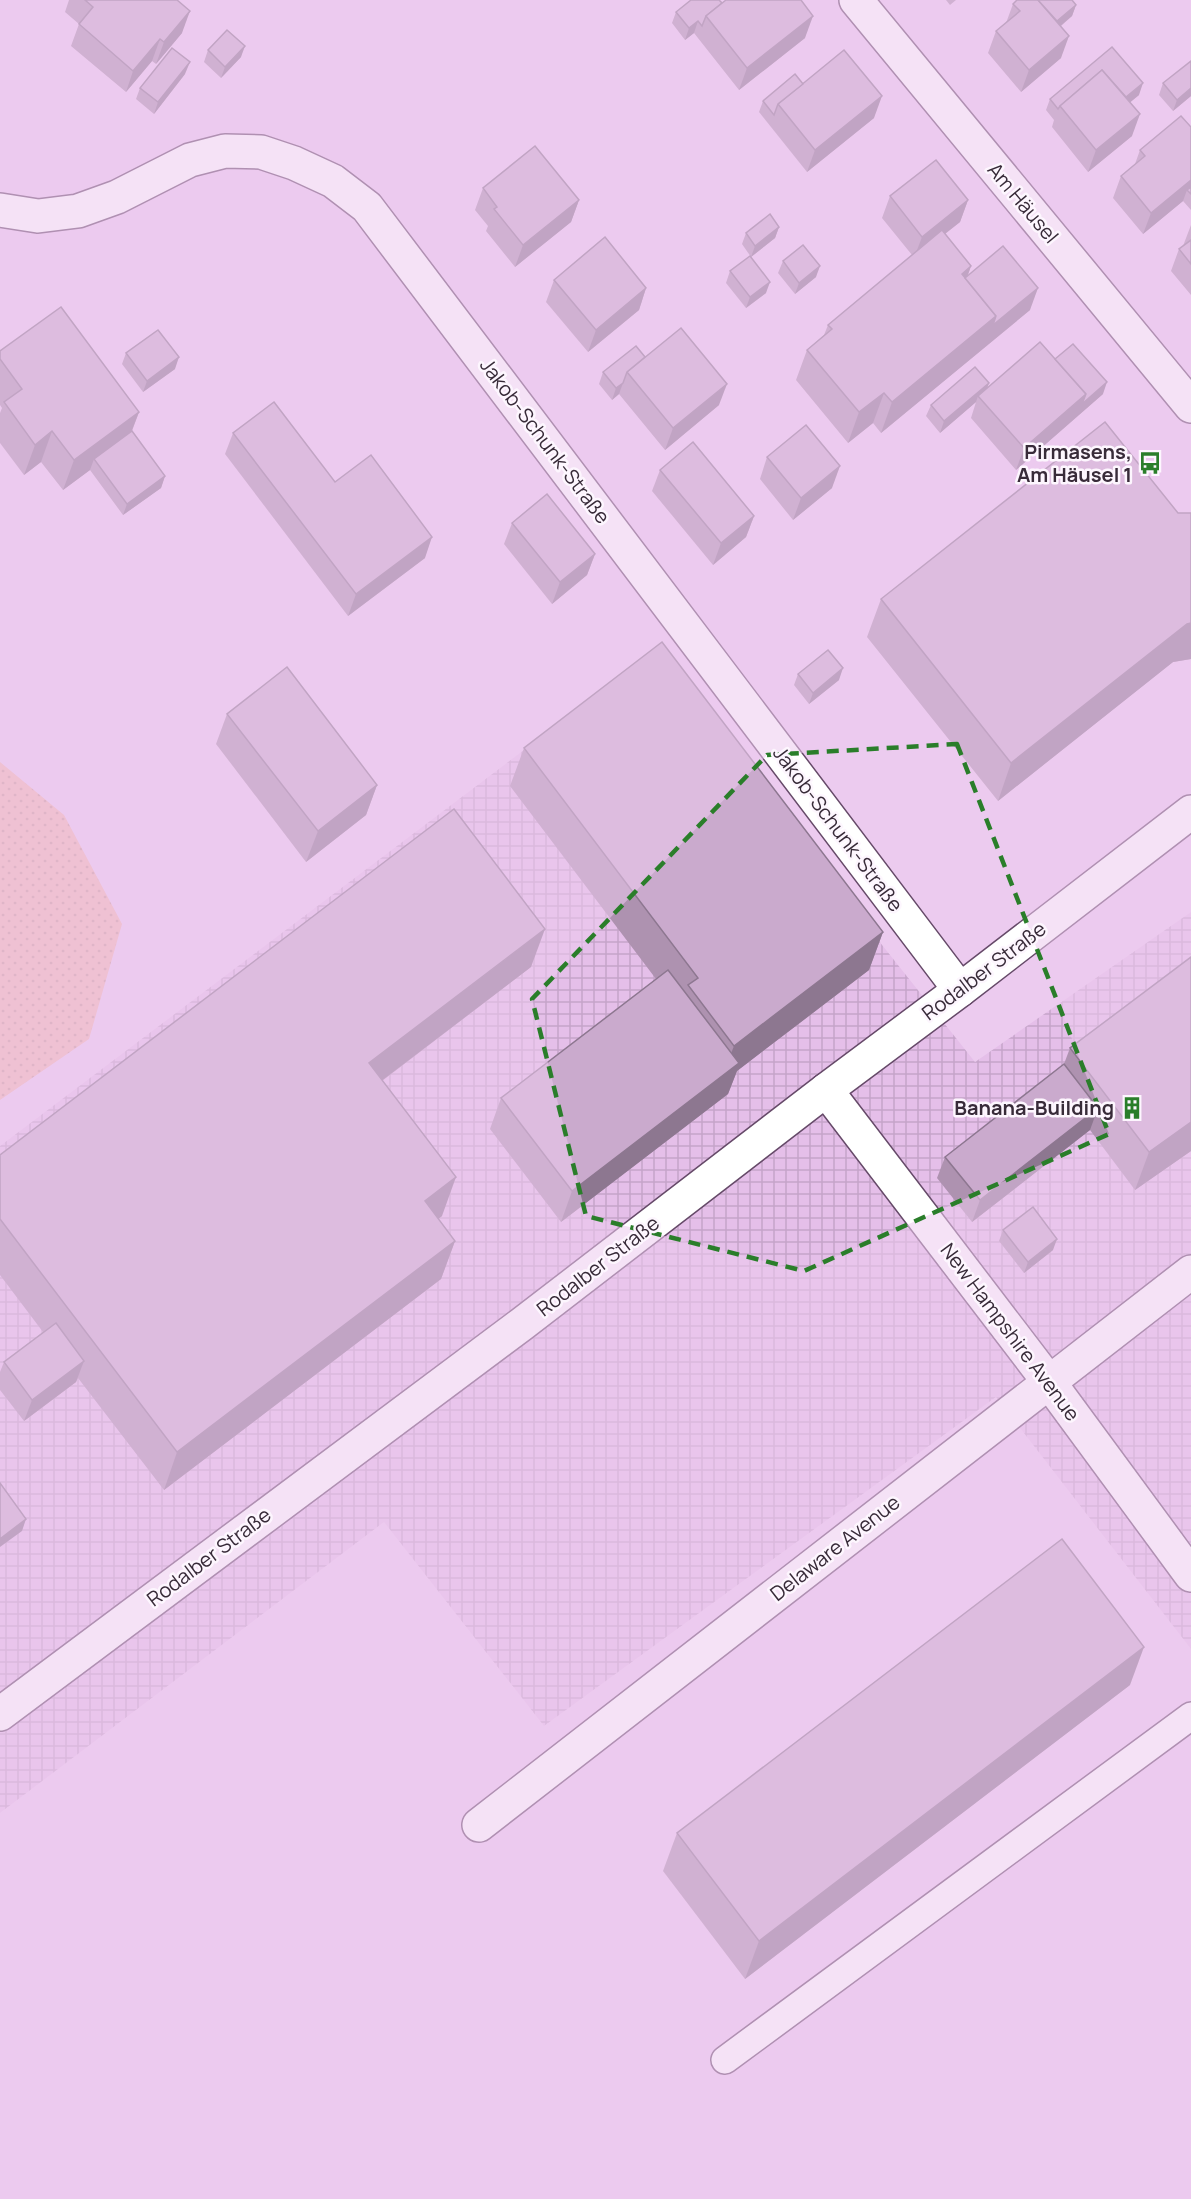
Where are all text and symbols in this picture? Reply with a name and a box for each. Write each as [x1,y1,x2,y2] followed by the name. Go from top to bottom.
[982,157,1065,249] street label: Am Häusel
[474,352,617,529] street label: Jakob-Schunk-Straße
[1017,438,1132,488] place label: Pirmasens, Am Häusel 1
[1137,450,1163,476] bus stop icon: Pirmasens, Am Häusel 1
[767,740,910,917] street label: Jakob-Schunk-Straße
[916,915,1051,1026] street label: Rodalber Straße
[954,1094,1114,1121] place label: Banana-Building
[1119,1095,1145,1121] building icon: Banana-Building
[531,1209,665,1322] street label: Rodalber Straße
[935,1237,1086,1426] street label: New Hampshire Avenue
[764,1488,905,1607] street label: Delaware Avenue
[141,1501,276,1612] street label: Rodalber Straße

